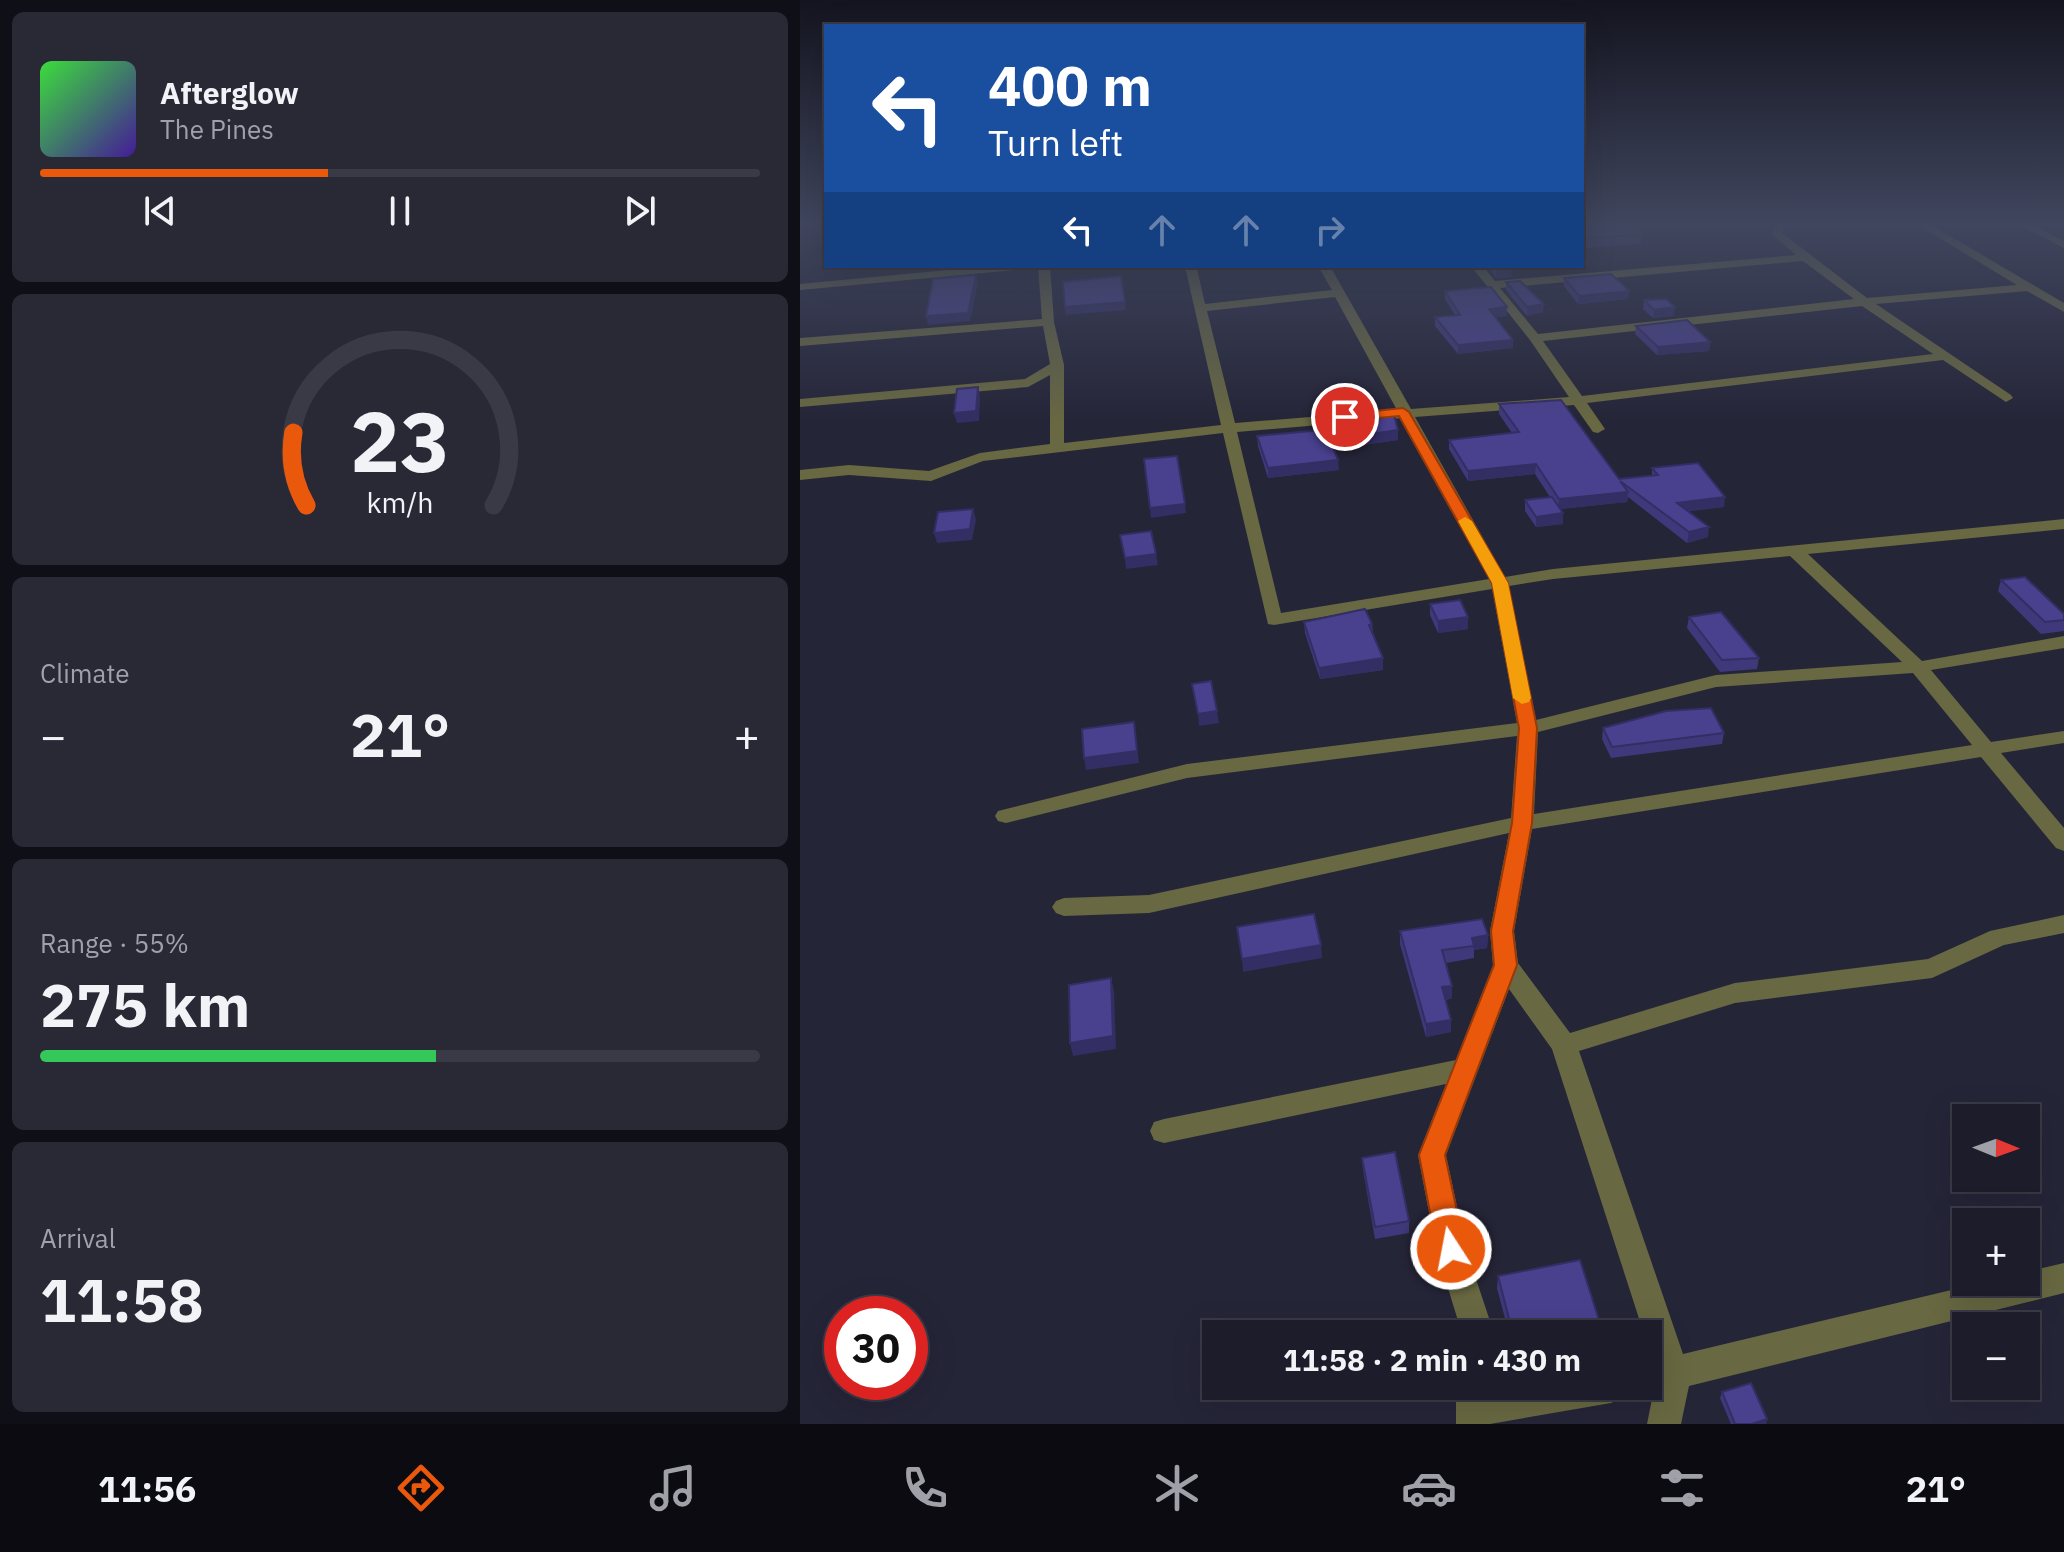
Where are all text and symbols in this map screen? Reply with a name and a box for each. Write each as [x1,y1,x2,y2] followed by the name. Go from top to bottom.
[988,49,1152,121] text: 400 m
[856,56,960,160] icon: left
[160,73,299,112] text: Afterglow
[160,112,274,146] text: The Pines
[988,119,1123,166] text: Turn left
[138,189,182,233] icon: previous
[378,189,422,233] icon: pause
[618,189,662,233] icon: next
[1056,208,1100,252] icon: left
[1140,208,1184,252] icon: ahead
[1224,208,1268,252] icon: ahead
[1308,208,1352,252] icon: right
[1311,383,1379,451] pin
[350,386,450,494] text: 23
[1323,395,1367,439] icon: arrive
[366,484,434,521] text: km/h
[40,656,130,690] text: Climate
[350,695,450,774] text: 21°
[40,707,66,764] text: −
[734,707,760,764] text: +
[40,926,189,960] text: Range · 55%
[40,965,250,1044] text: 275 km
[1952,1104,2040,1192] north arrow
[1952,1104,2040,1400] map controls
[1409,1207,1493,1291] position arrow
[1952,1208,2040,1296] button: +
[40,1221,116,1255] text: Arrival
[40,1260,204,1339] text: 11:58
[824,1296,928,1400] speed limit sign: 30
[1952,1312,2040,1400] button: −
[1283,1340,1581,1379] text: 11:58 · 2 min · 430 m
[393,1460,449,1516] icon: directions
[645,1460,701,1516] icon: music
[897,1460,953,1516] icon: phone
[1149,1460,1205,1516] icon: climate
[1401,1460,1457,1516] icon: car
[1654,1460,1710,1516] icon: filters
[98,1465,196,1512] text: 11:56
[1906,1465,1966,1512] text: 21°

